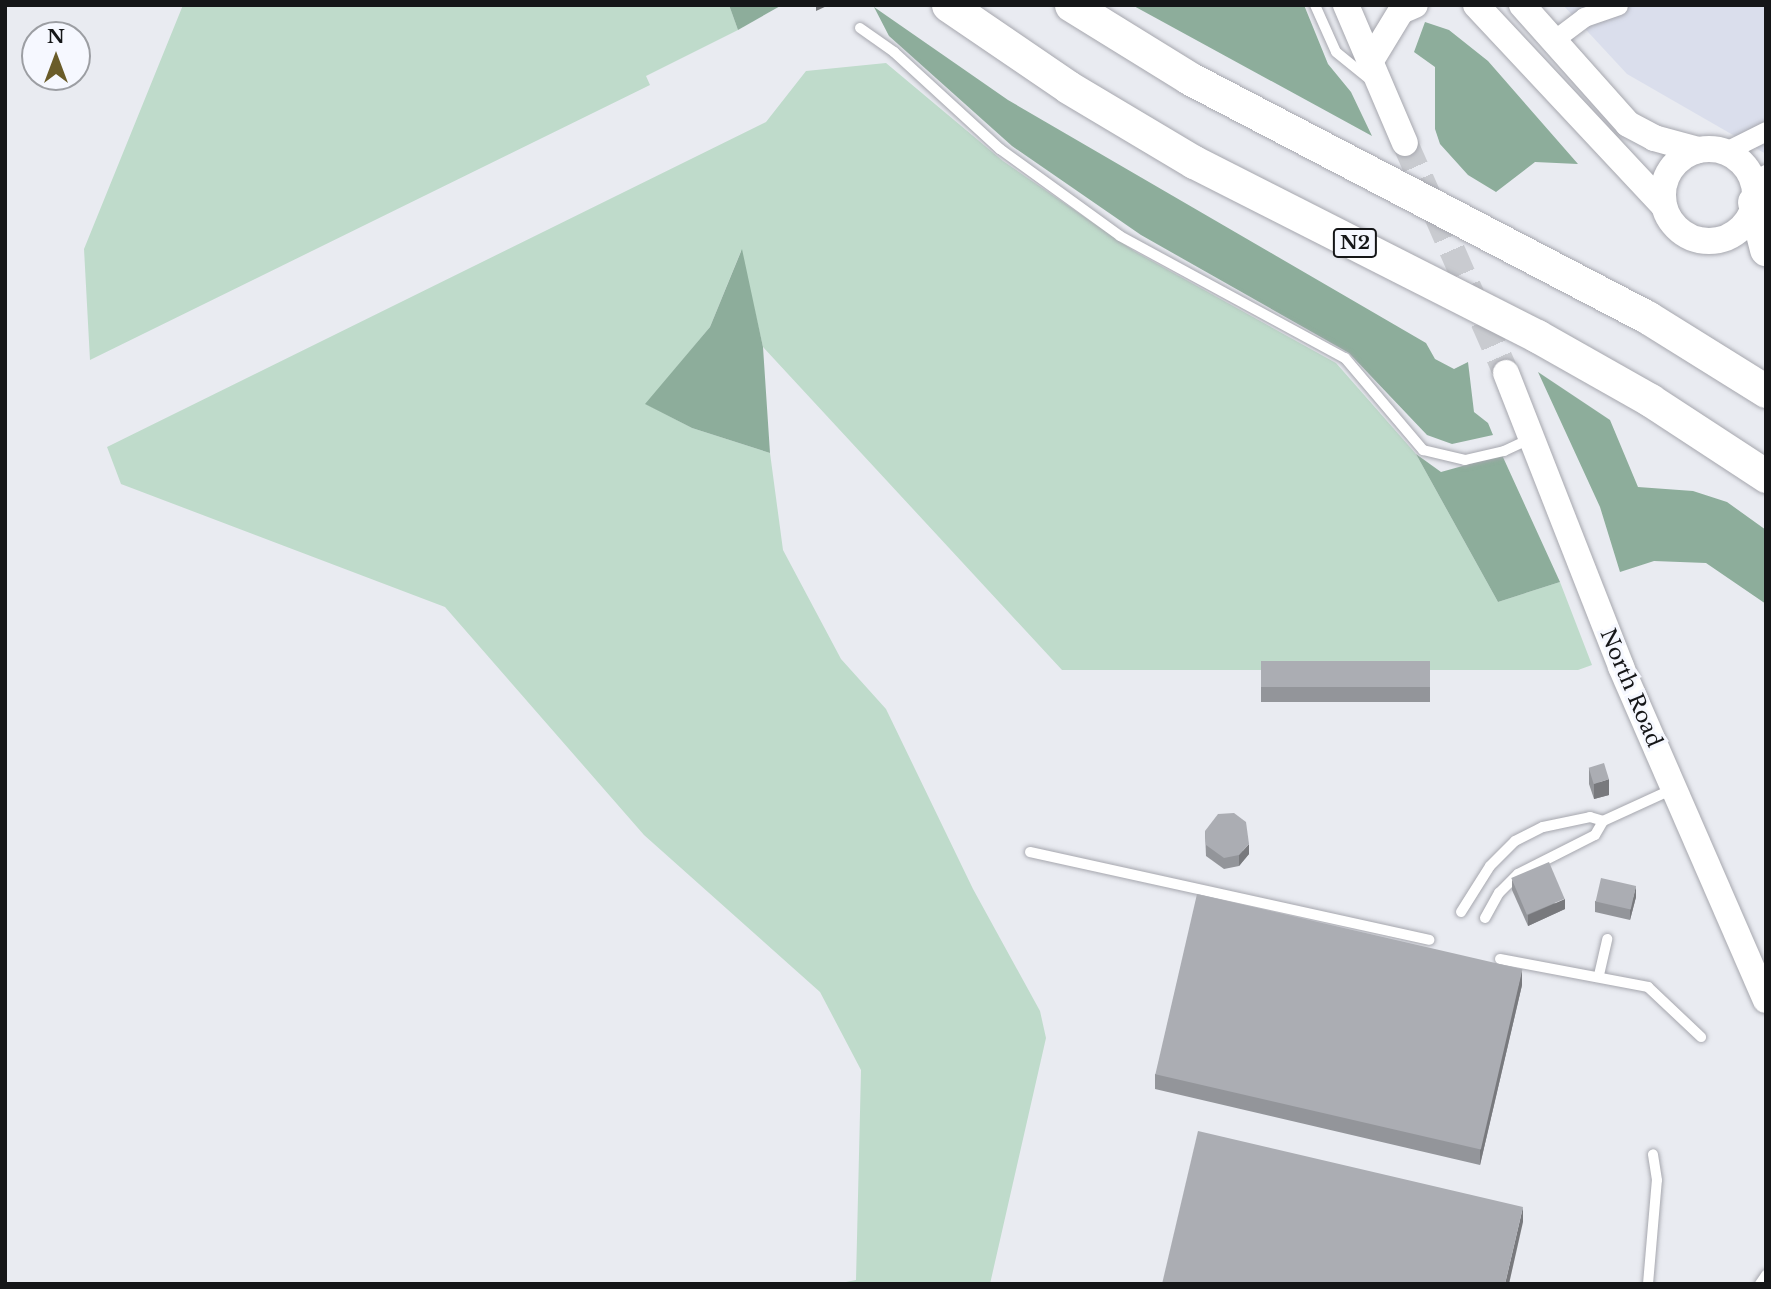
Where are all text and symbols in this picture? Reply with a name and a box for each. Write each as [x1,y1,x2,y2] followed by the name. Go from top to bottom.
[21,21,91,91] north arrow
[47,25,65,48] text: N
[1332,228,1378,258] road number: N2
[1595,625,1667,751] street label: North Road

